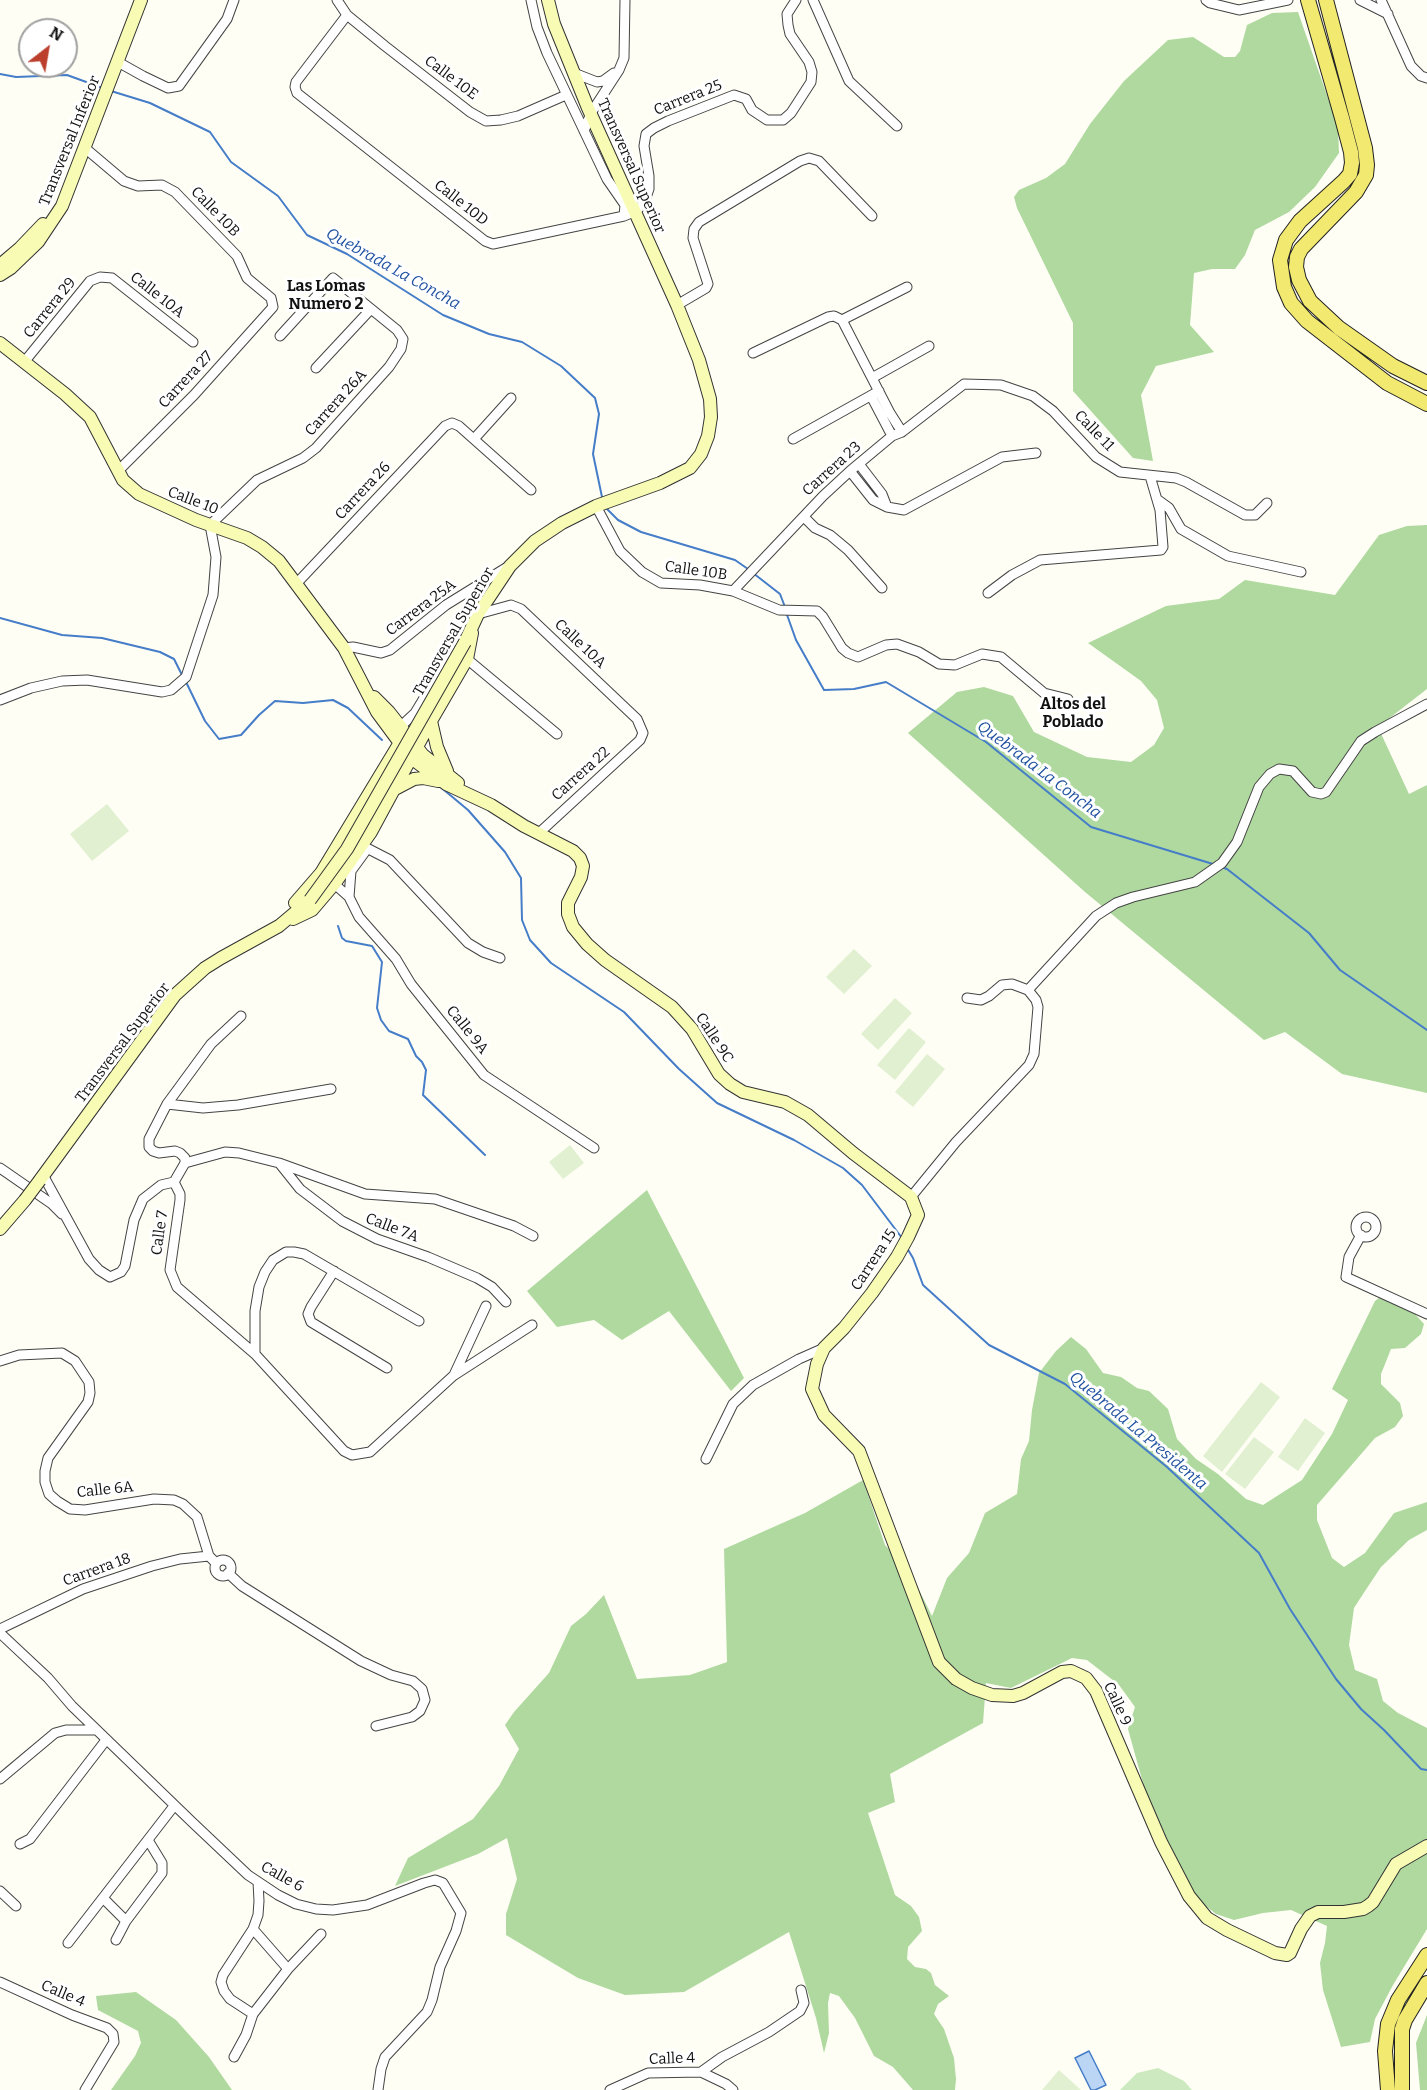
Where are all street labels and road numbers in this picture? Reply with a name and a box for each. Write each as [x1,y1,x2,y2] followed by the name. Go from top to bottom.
[421,52,481,104] street label: Calle 10E
[36,73,104,209] street label: Transversal Inferior
[651,76,725,120] street label: Carrera 25
[593,96,669,236] street label: Transversal Superior
[430,176,492,230] street label: Calle 10D
[187,183,243,241] street label: Calle 10B
[126,268,188,322] street label: Calle 10A
[20,274,80,342] street label: Carrera 29
[155,348,217,412] street label: Carrera 27
[301,366,371,440] street label: Carrera 26A
[1070,407,1118,455] street label: Calle 11
[799,438,865,500] street label: Carrera 23
[332,458,394,524] street label: Carrera 26
[165,483,221,519] street label: Calle 10
[664,558,728,584] street label: Calle 10B
[410,564,498,700] street label: Transversal Superior
[383,576,459,640] street label: Carrera 25A
[551,616,609,672] street label: Calle 10A
[548,743,614,805] street label: Carrera 22
[72,979,174,1107] street label: Transversal Superior
[442,1002,492,1058] street label: Calle 9A
[691,1010,737,1066] street label: Calle 9C
[148,1209,172,1257] street label: Calle 7
[363,1210,421,1246] street label: Calle 7A
[847,1226,901,1294] street label: Carrera 15
[76,1478,134,1502] street label: Calle 6A
[61,1549,133,1591] street label: Carrera 18
[1099,1679,1135,1729] street label: Calle 9
[257,1858,307,1896] street label: Calle 6
[38,1977,88,2011] street label: Calle 4
[649,2049,695,2069] street label: Calle 4

